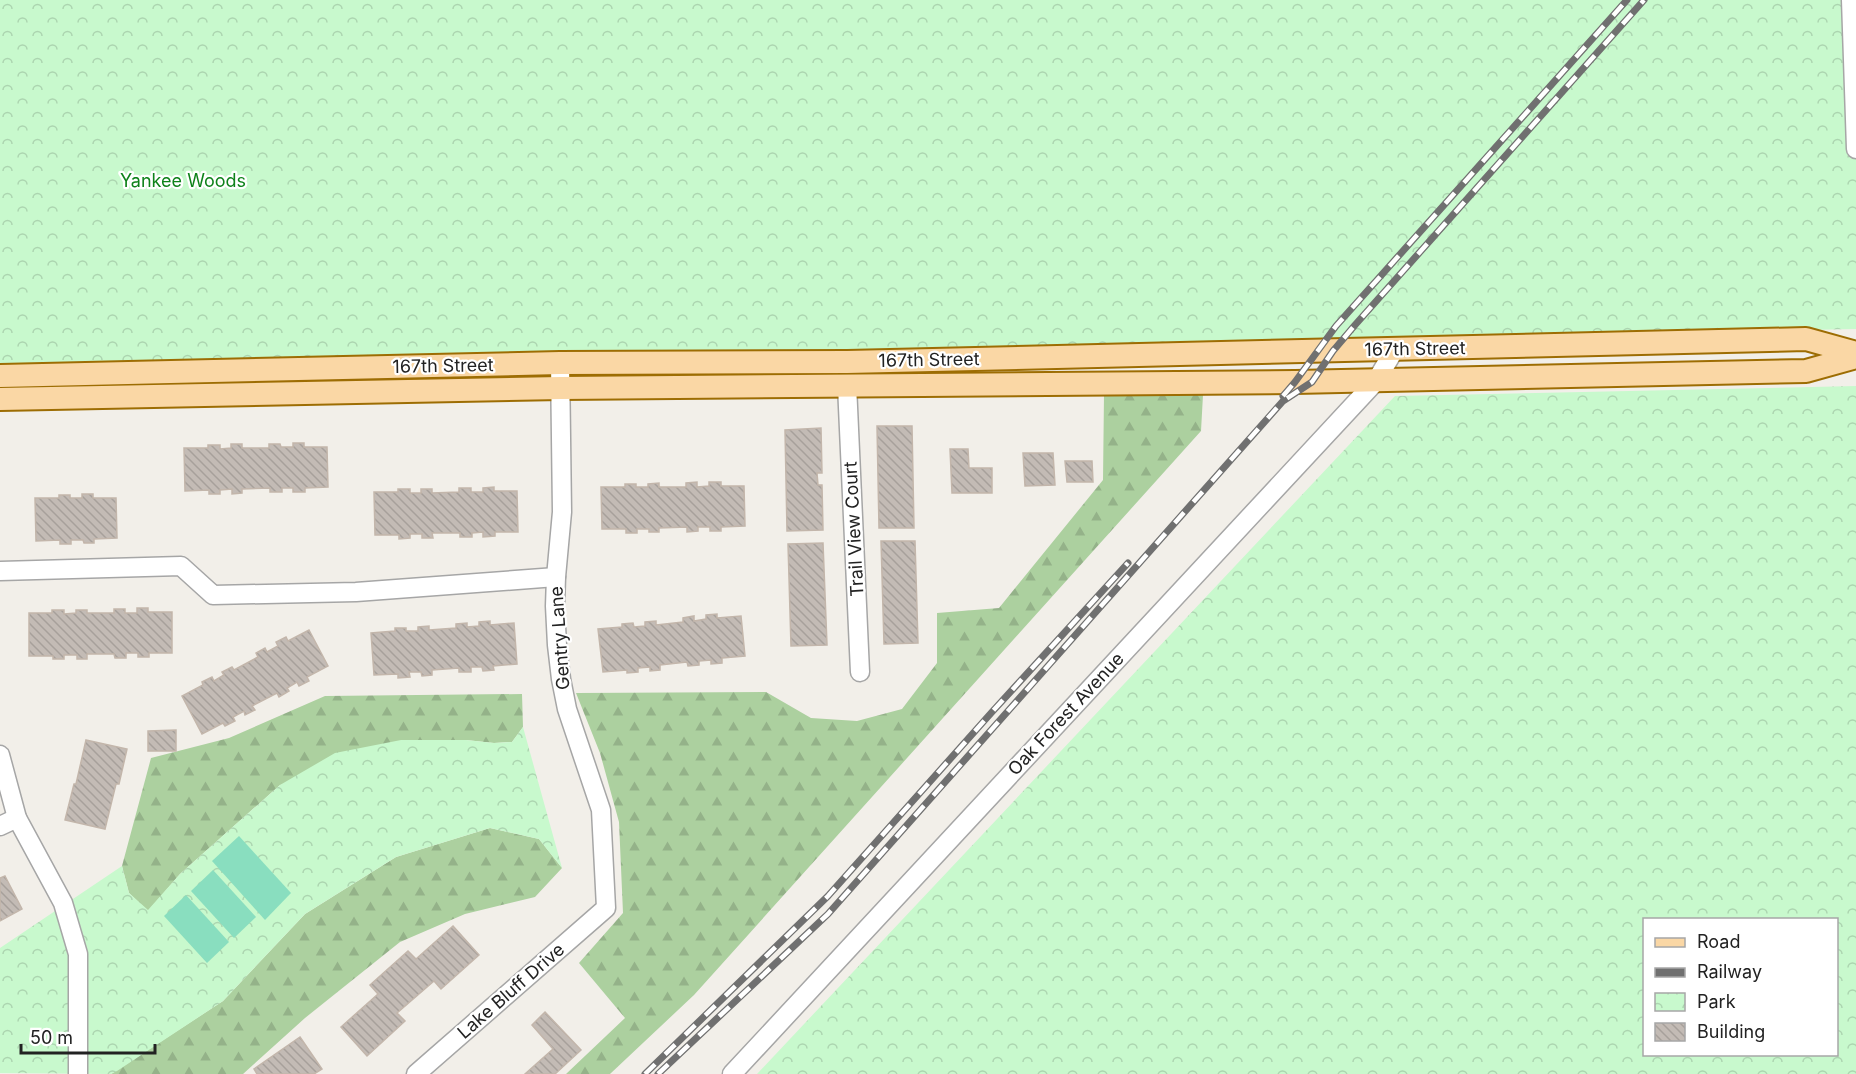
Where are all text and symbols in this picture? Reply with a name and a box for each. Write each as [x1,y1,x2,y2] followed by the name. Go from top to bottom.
[120,170,246,191] park label: Yankee Woods
[1364,337,1466,360] street label: 167th Street
[878,348,980,371] street label: 167th Street
[392,354,494,377] street label: 167th Street
[839,461,868,597] street label: Trail View Court
[545,585,574,691] street label: Gentry Lane
[1003,648,1128,779] street label: Oak Forest Avenue
[1643,918,1838,1056] legend
[1697,931,1740,952] text: Road
[453,939,568,1043] street label: Lake Bluff Drive
[1697,961,1762,982] text: Railway
[1697,991,1736,1012] text: Park
[21,1017,154,1055] scale bar
[1697,1021,1765,1042] text: Building
[30,1027,73,1048] text: 50 m

